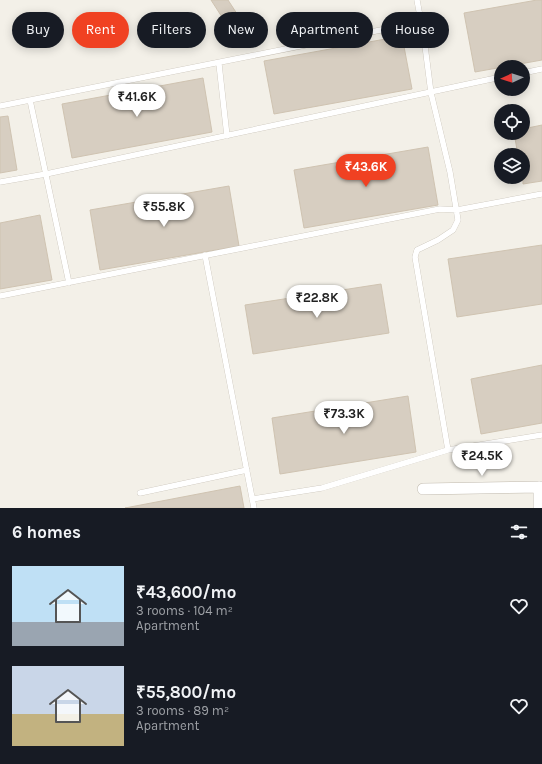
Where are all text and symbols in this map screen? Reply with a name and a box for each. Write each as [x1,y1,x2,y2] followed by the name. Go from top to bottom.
[12,12,64,48] chip: Buy
[72,12,129,48] chip: Rent
[137,12,206,48] chip: Filters
[214,12,268,48] chip: New
[276,12,373,48] chip: Apartment
[381,12,449,48] chip: House
[494,60,530,96] north arrow
[494,60,530,184] map controls
[104,84,170,118] pin: ₹41.6K
[118,89,157,104] text: ₹41.6K
[494,104,530,140] button: locate
[494,148,530,184] button: layers
[333,154,399,188] pin: ₹43.6K
[345,159,387,174] text: ₹43.6K
[131,194,197,228] pin: ₹55.8K
[143,199,185,214] text: ₹55.8K
[284,285,350,319] pin: ₹22.8K
[296,290,338,305] text: ₹22.8K
[311,401,377,435] pin: ₹73.3K
[323,406,365,421] text: ₹73.3K
[449,443,515,477] pin: ₹24.5K
[461,448,503,463] text: ₹24.5K
[508,521,530,543] icon: filters
[12,522,81,542] text: 6 homes
[44,582,92,630] icon: home
[136,582,236,602] text: ₹43,600/mo
[508,595,530,617] icon: heart
[136,603,233,618] text: 3 rooms · 104 m²
[136,618,199,633] text: Apartment
[44,682,92,730] icon: home
[136,682,236,702] text: ₹55,800/mo
[508,695,530,717] icon: heart
[136,703,229,718] text: 3 rooms · 89 m²
[136,718,199,733] text: Apartment

